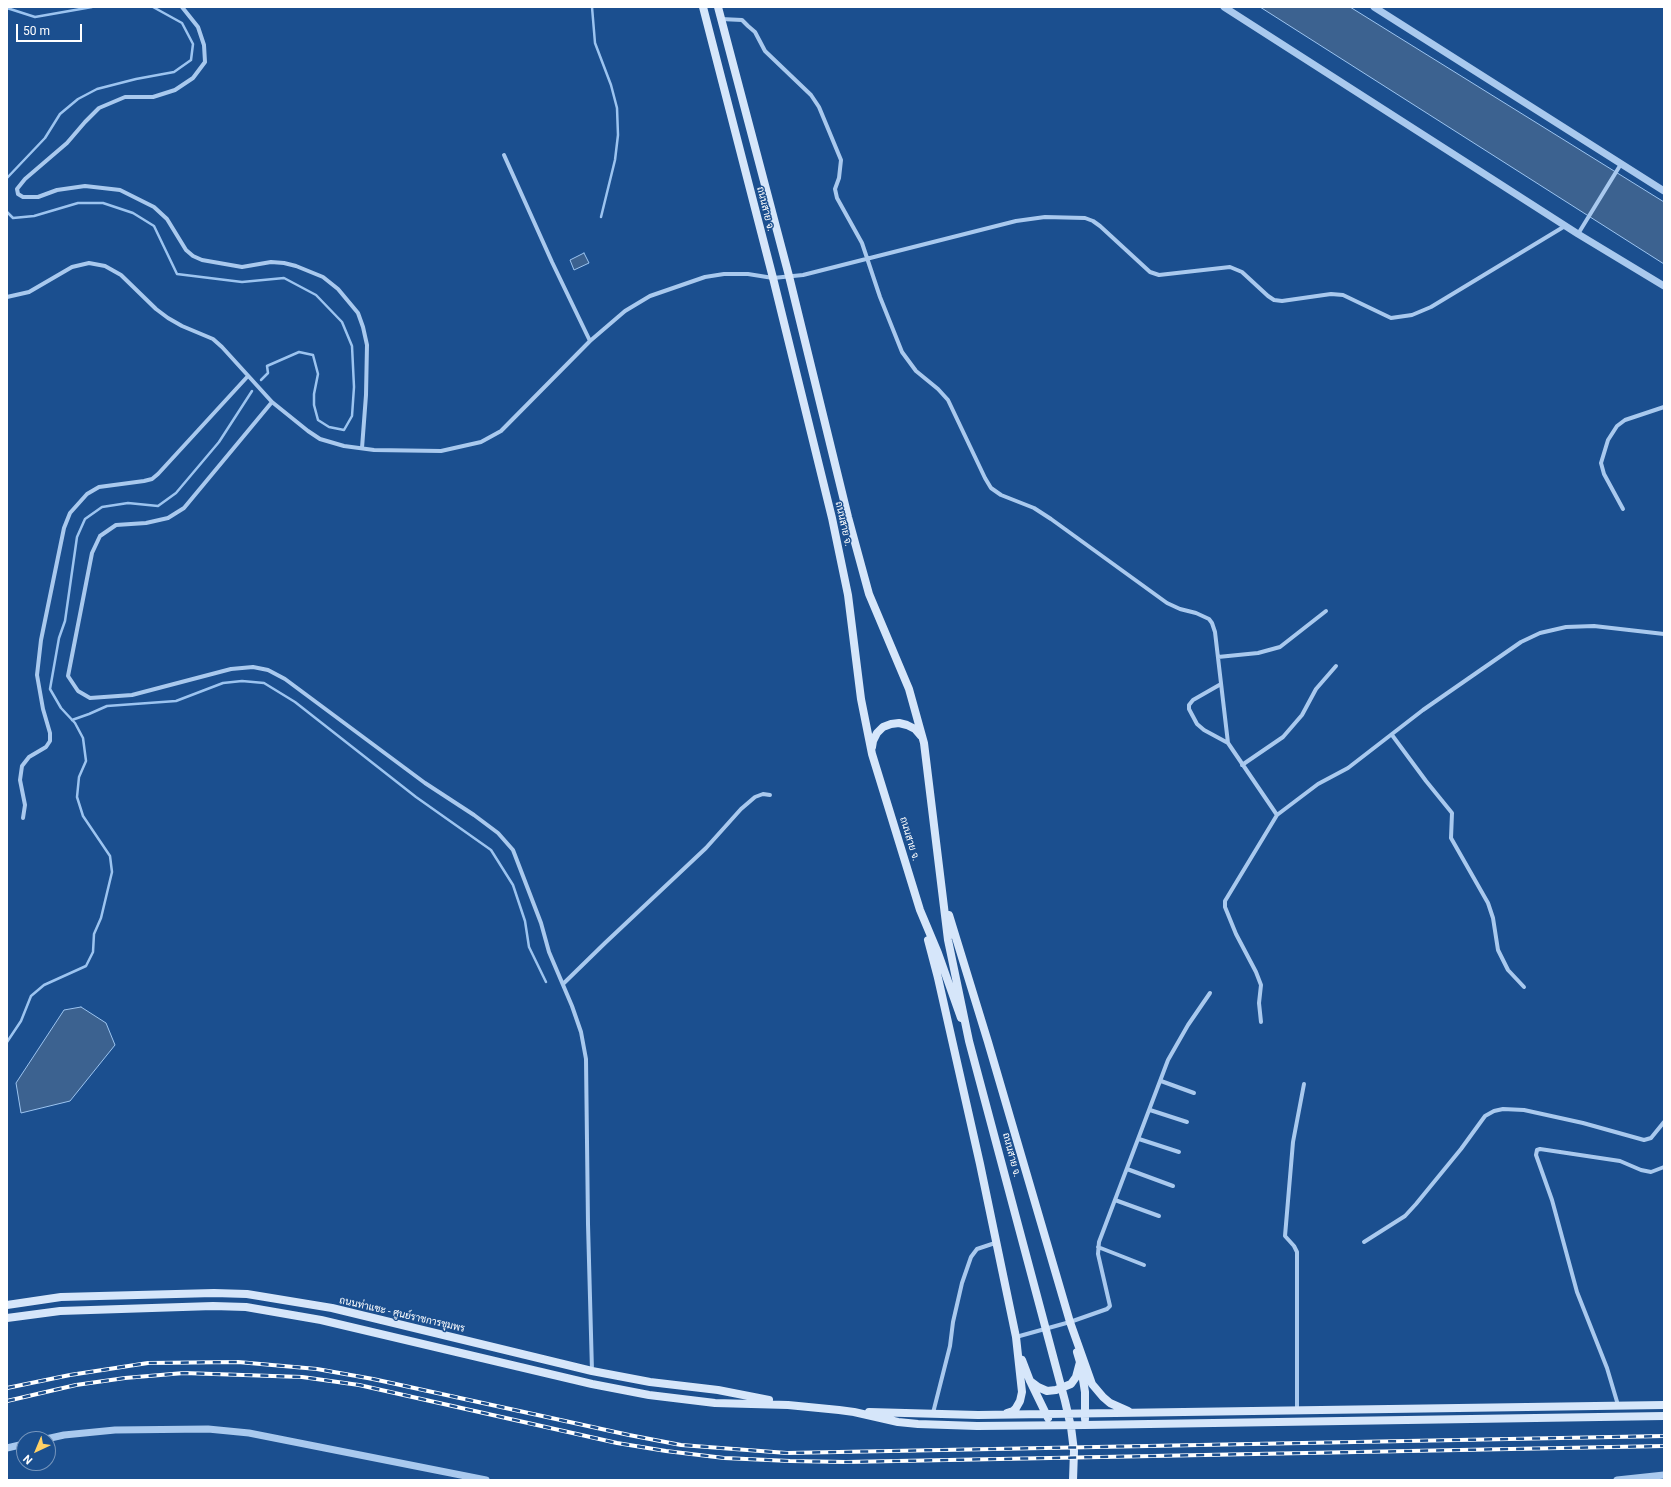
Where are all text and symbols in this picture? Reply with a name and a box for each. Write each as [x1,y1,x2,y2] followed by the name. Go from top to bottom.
[18,16,84,42] scale bar
[23,24,50,38] text: 50 m
[754,185,776,233] street label: ถนนสาย จ.
[832,500,854,548] street label: ถนนสาย จ.
[897,815,921,863] street label: ถนนสาย จ.
[999,1131,1023,1179] street label: ถนนสาย จ.
[338,1295,466,1335] street label: ถนนท่าแซะ - ศูนย์ราชการชุมพร
[16,1431,56,1471] north arrow
[21,1452,35,1467] text: N

